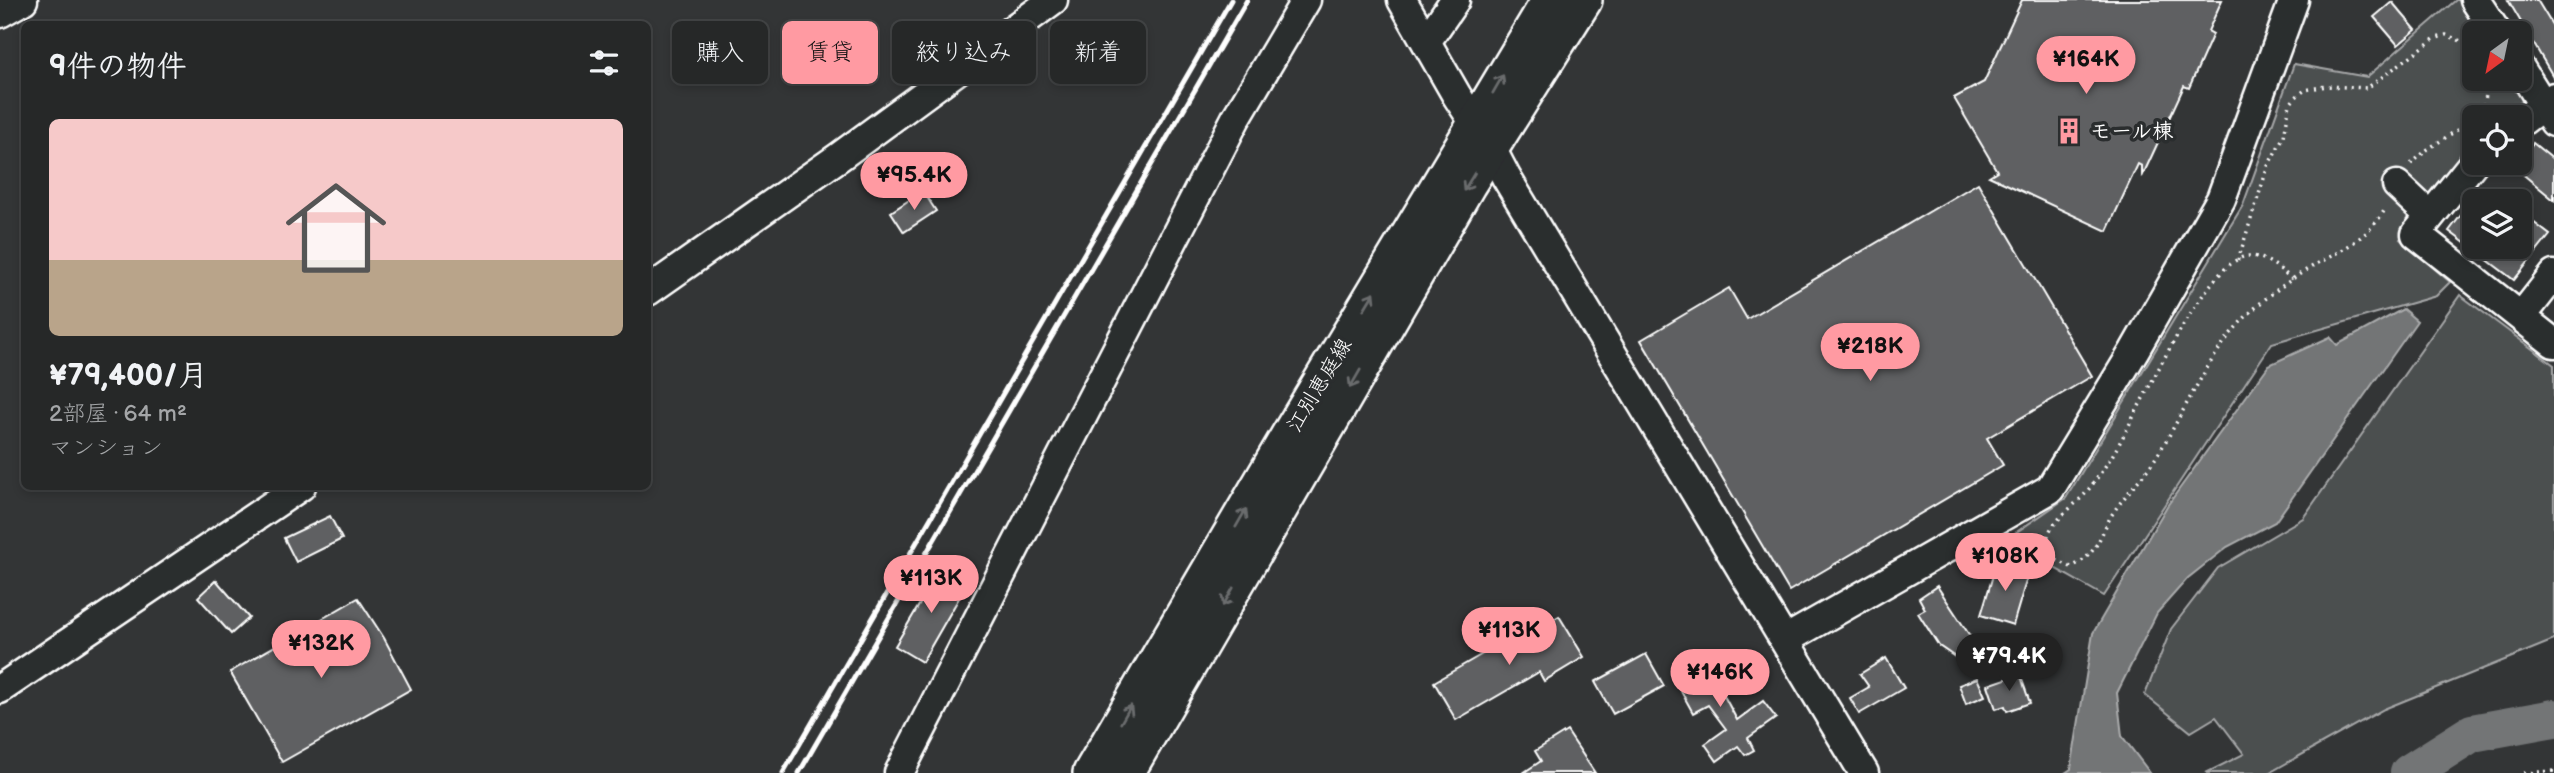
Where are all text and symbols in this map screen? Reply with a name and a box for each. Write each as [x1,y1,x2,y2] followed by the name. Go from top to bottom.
[672,21,768,84] chip: 購入
[782,21,878,84] chip: 賃貸
[892,21,1036,84] chip: 絞り込み
[1050,21,1146,84] chip: 新着
[2462,21,2532,91] north arrow
[2462,21,2532,259] map controls
[2037,36,2135,96] pin: ¥164K
[585,44,623,82] icon: filters
[2053,45,2119,73] text: ¥164K
[49,49,187,85] text: 9件の物件
[1491,75,1505,95] one-way arrow
[2462,105,2532,175] button: locate
[2054,116,2084,146] building icon: モール棟
[2090,119,2173,144] place label: モール棟
[857,152,971,212] pin: ¥95.4K
[876,161,952,189] text: ¥95.4K
[273,165,399,291] icon: home
[1462,172,1476,192] one-way arrow
[2462,189,2532,259] button: layers
[1362,291,1376,311] one-way arrow
[1821,324,1919,383] pin: ¥218K
[1837,332,1903,360] text: ¥218K
[1282,334,1357,437] street label: 江別恵庭線
[49,358,208,394] text: ¥79,400/月
[1347,368,1361,388] one-way arrow
[49,400,187,428] text: 2部屋 · 64 m²
[49,434,163,462] text: マンション
[1234,508,1248,528] one-way arrow
[1956,534,2054,593] pin: ¥108K
[1971,542,2039,570] text: ¥108K
[882,556,980,615] pin: ¥113K
[900,564,962,592] text: ¥113K
[1221,586,1235,606] one-way arrow
[1460,608,1558,667] pin: ¥113K
[1478,616,1540,644] text: ¥113K
[272,620,370,680] pin: ¥132K
[288,629,354,657] text: ¥132K
[1952,634,2066,693] pin: ¥79.4K
[1972,642,2046,670] text: ¥79.4K
[1671,650,1769,709] pin: ¥146K
[1687,658,1753,686] text: ¥146K
[1119,705,1133,725] one-way arrow

